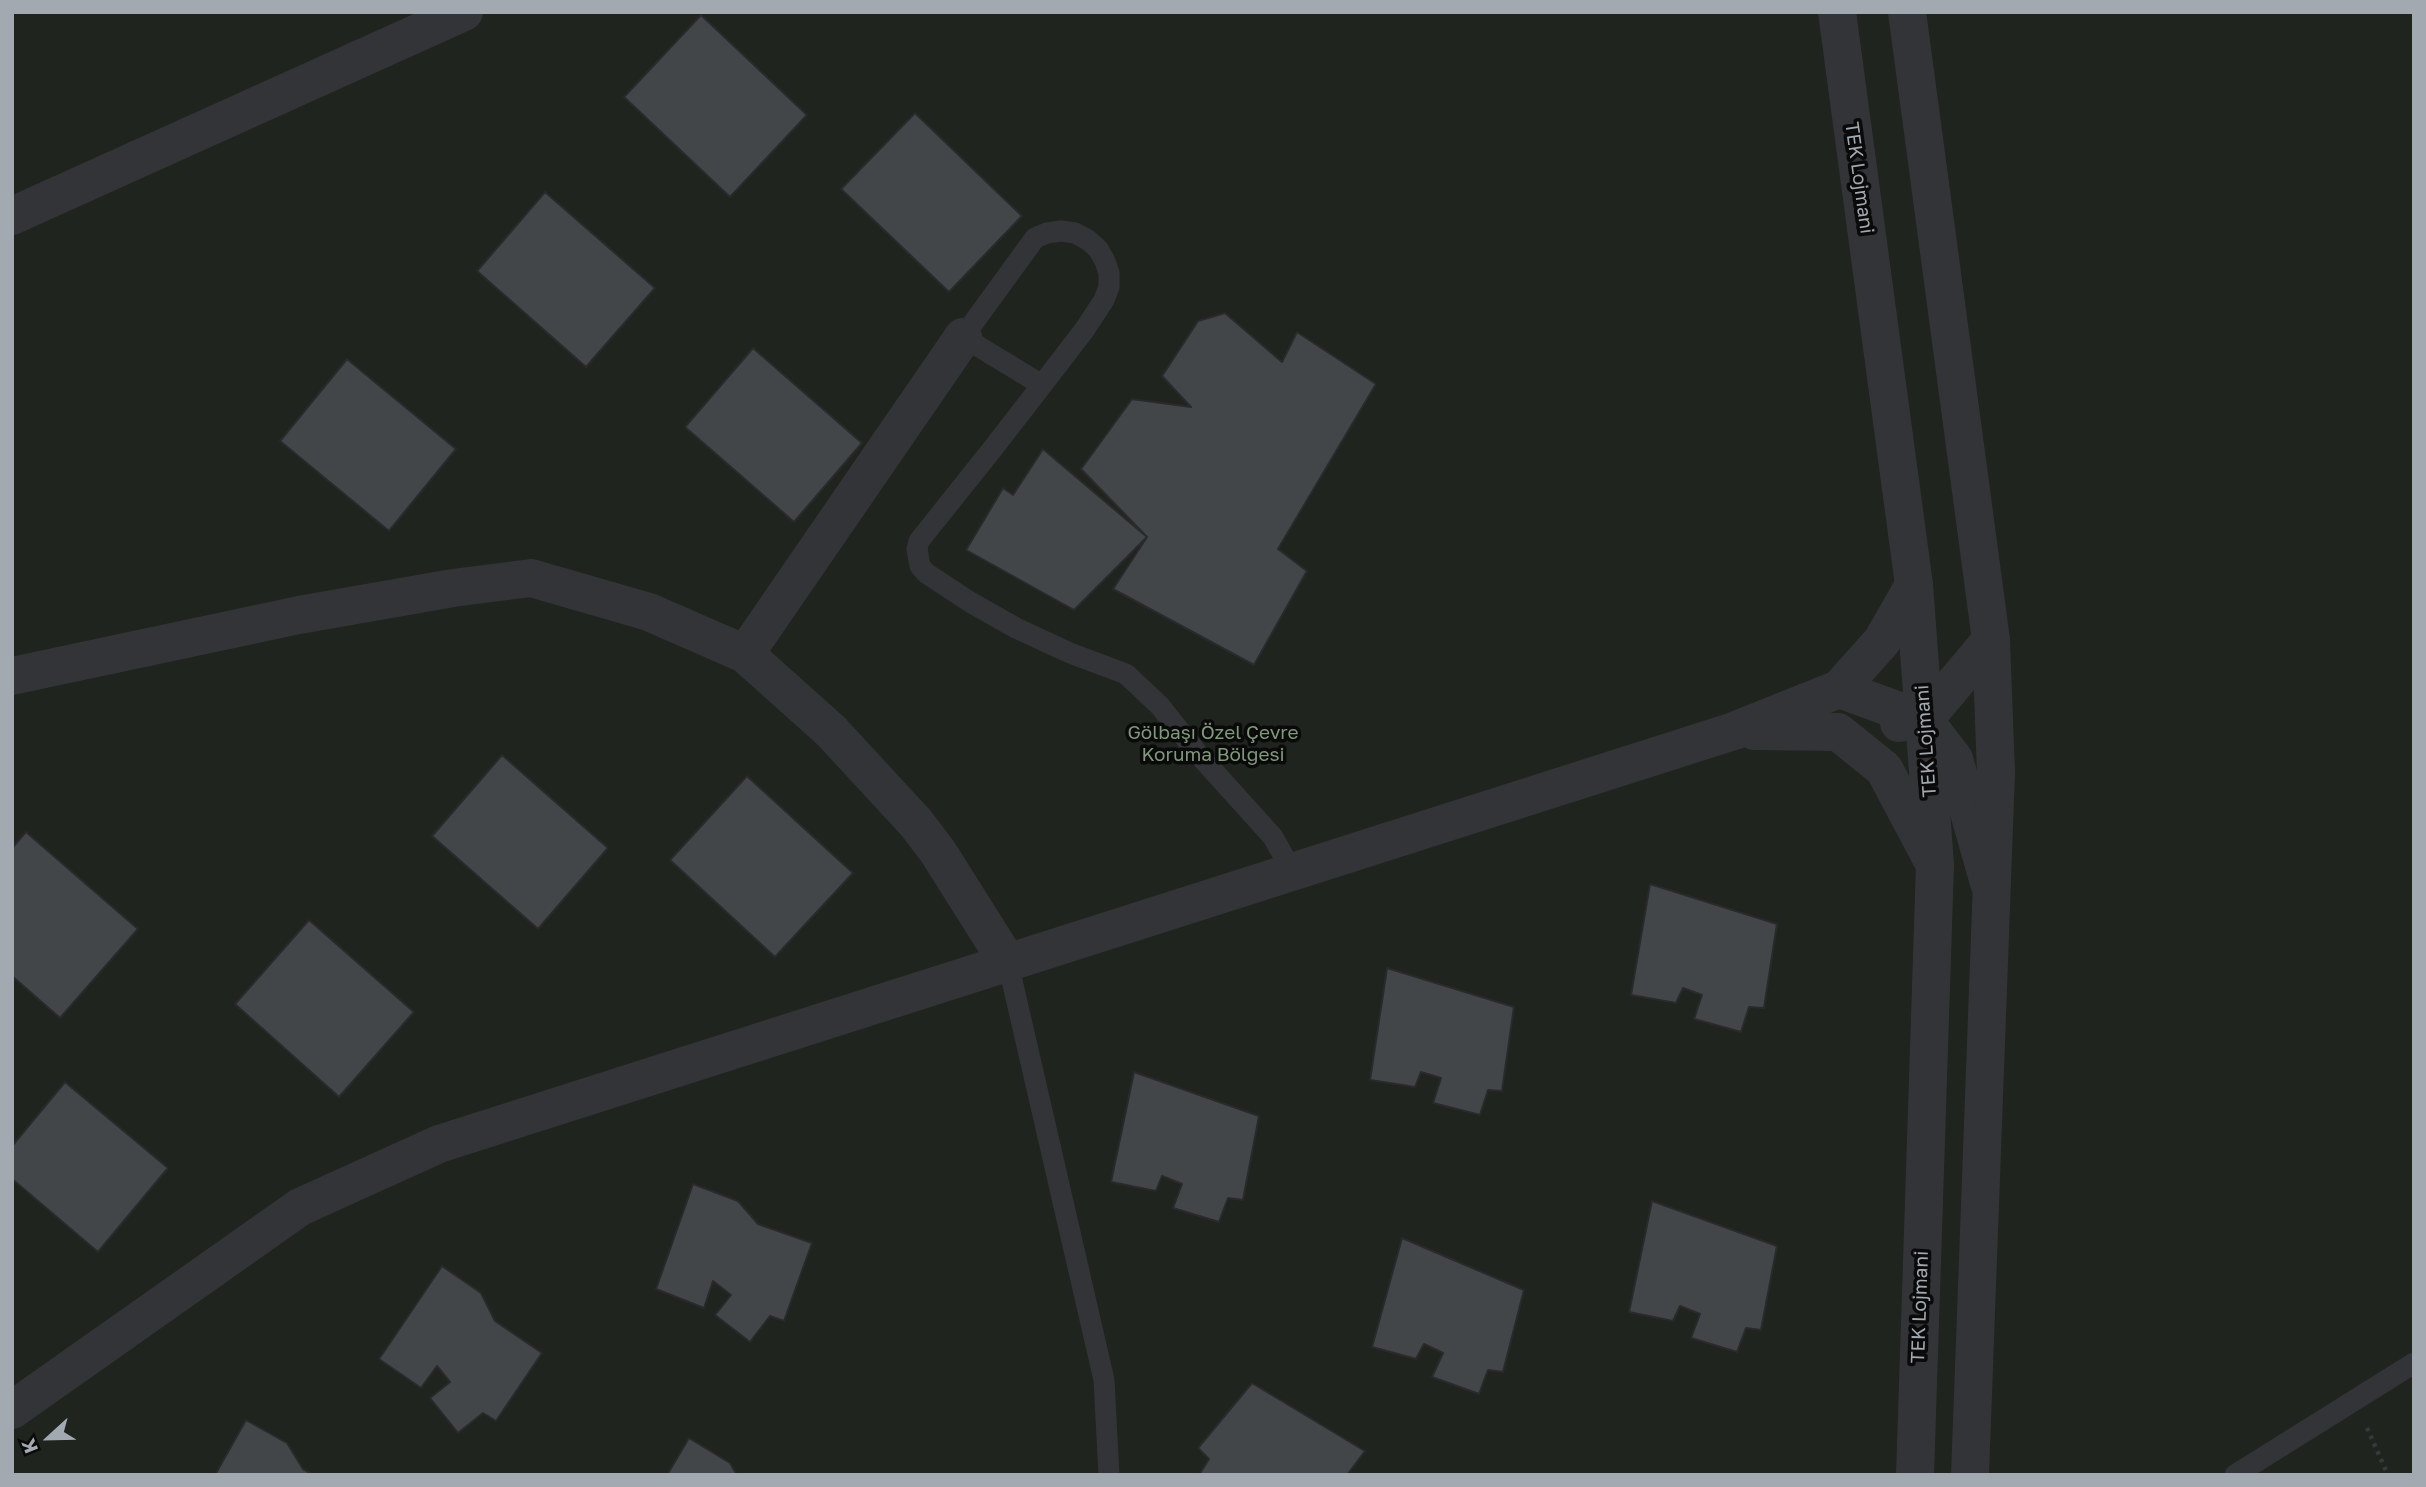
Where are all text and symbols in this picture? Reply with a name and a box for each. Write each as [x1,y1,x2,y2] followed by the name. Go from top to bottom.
[1840,121,1878,235] street label: TEK Lojmani
[1911,684,1941,798] street label: TEK Lojmani
[1127,722,1299,766] park label: Gölbaşı Özel Çevre Koruma Bölgesi
[1907,1250,1933,1364] street label: TEK Lojmani
[14,1403,84,1473] north arrow
[16,1435,42,1457] text: K

